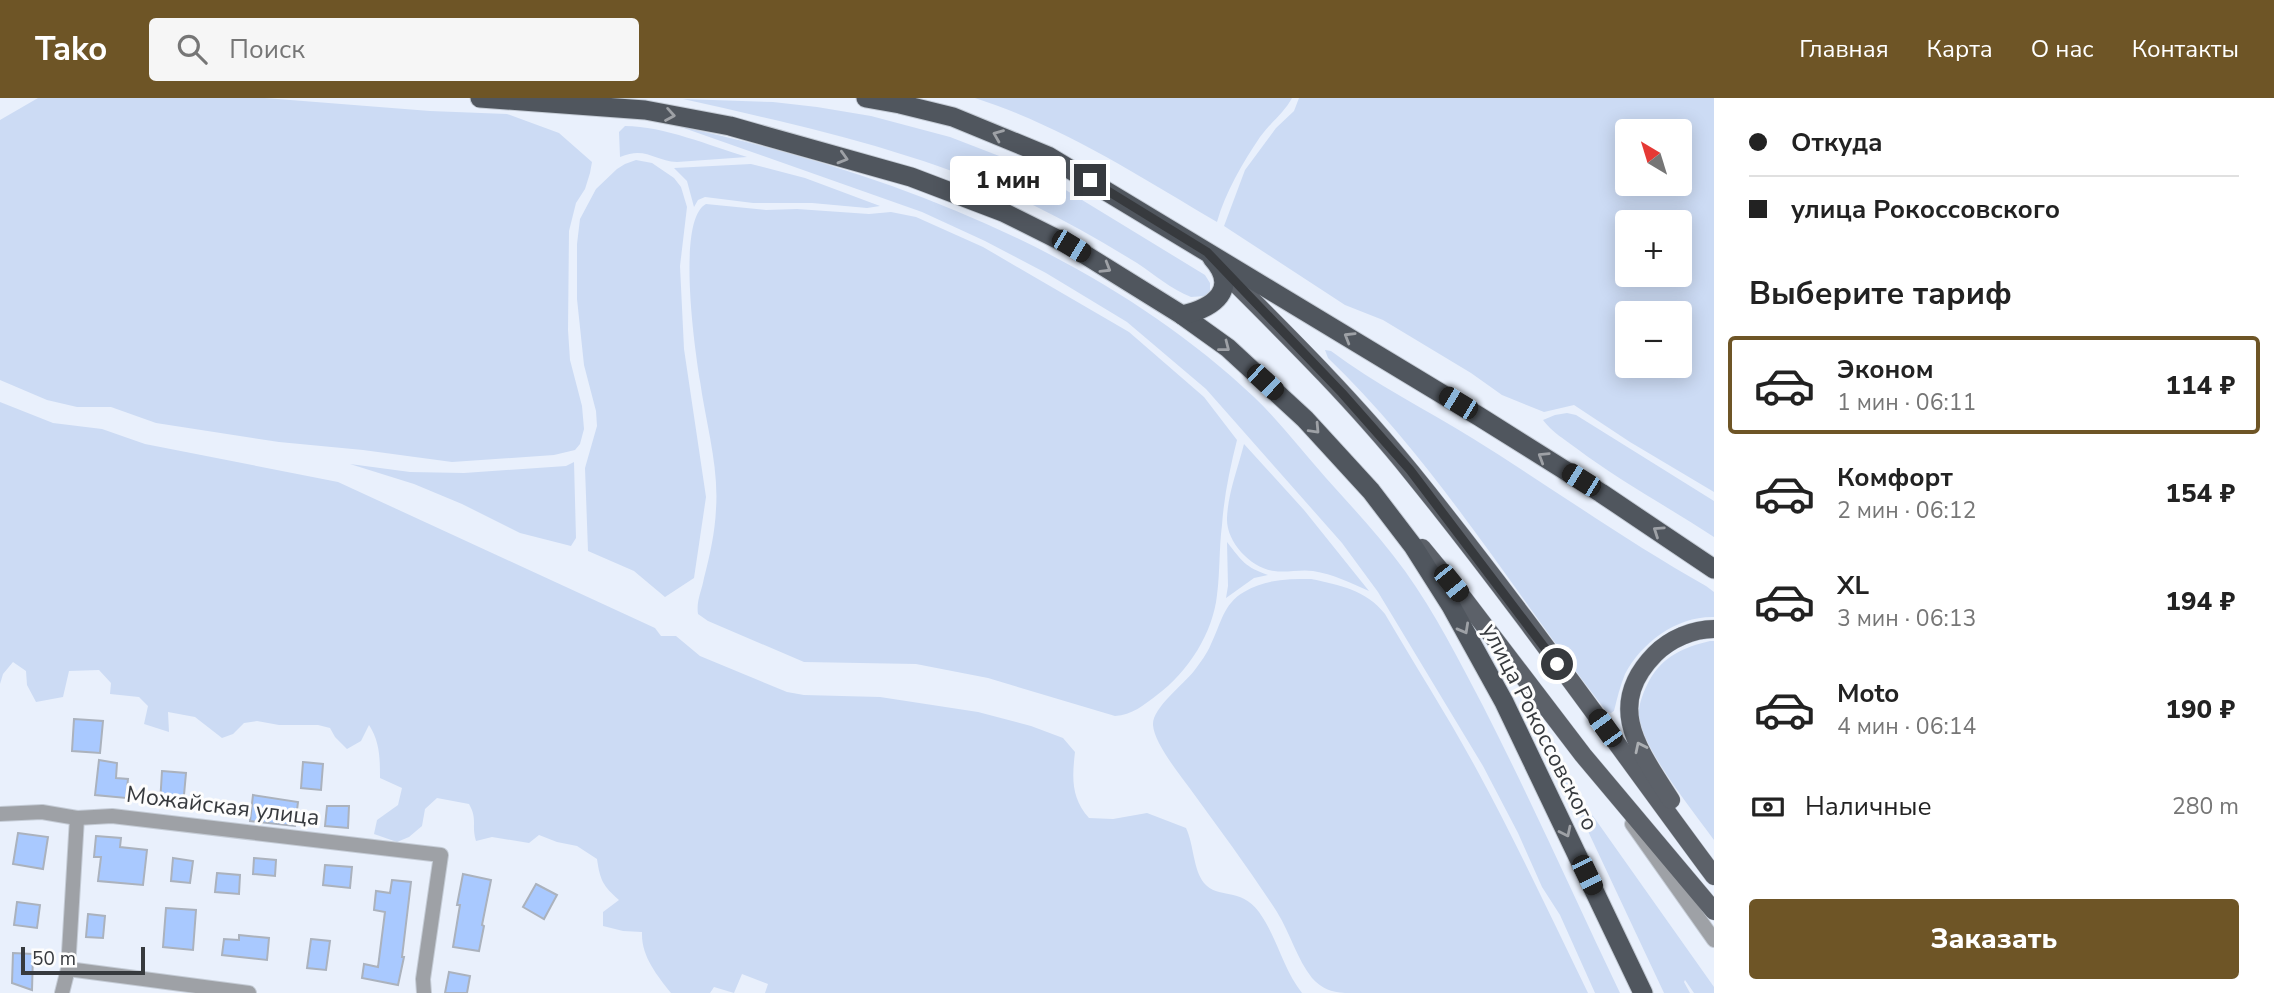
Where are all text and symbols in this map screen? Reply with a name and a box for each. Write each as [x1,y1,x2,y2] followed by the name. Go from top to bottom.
[149,18,639,81] search box
[35,27,107,72] text: Tako
[173,30,211,68] icon: search
[229,32,305,67] text: Поиск
[1799,33,1889,65] text: Главная
[1927,33,1993,65] text: Карта
[2031,33,2094,65] text: О нас
[2132,33,2239,65] text: Контакты
[664,107,676,122] one-way arrow
[1615,119,1692,196] north arrow
[1615,119,1692,378] map controls
[1791,125,1883,160] text: Откуда
[993,130,1005,144] one-way arrow
[836,150,848,164] one-way arrow
[950,155,1066,204] callout: 1 мин
[1074,164,1106,196] route end
[976,165,1040,196] text: 1 мин
[1791,192,2060,227] text: улица Рокоссовского
[1615,210,1692,287] button: +
[1048,226,1095,266] car
[1099,259,1112,272] one-way arrow
[1749,272,2012,315] text: Выберите тариф
[1615,301,1692,378] button: −
[1344,333,1357,346] one-way arrow
[1218,339,1230,352] one-way arrow
[1837,352,1934,387] text: Эконом
[1753,354,1816,417] icon: car
[1243,360,1288,404] car
[2165,368,2235,403] text: 114 ₽
[1435,383,1482,423] car
[1837,387,1976,418] text: 1 мин · 06:11
[1306,421,1319,434] one-way arrow
[1538,452,1551,465] one-way arrow
[1558,460,1605,500] car
[1837,460,1953,495] text: Комфорт
[1753,462,1816,525] icon: car
[2165,476,2235,511] text: 154 ₽
[1837,495,1976,526] text: 2 мин · 06:12
[1652,526,1665,539] one-way arrow
[1430,560,1473,606] car
[1837,568,1869,603] text: XL
[1753,570,1816,633] icon: car
[2165,584,2235,619] text: 194 ₽
[1837,603,1976,634] text: 3 мин · 06:13
[1474,618,1606,836] street label: улица Рокоссовского
[1456,621,1469,634] one-way arrow
[1541,648,1573,680] route start
[1837,676,1899,711] text: Moto
[1753,678,1816,741] icon: car
[2165,692,2235,727] text: 190 ₽
[1585,705,1626,751] car
[1837,711,1976,742] text: 4 мин · 06:14
[1634,742,1648,754] one-way arrow
[125,779,321,833] street label: Можайская улица
[1749,788,1787,826] icon: cash
[1805,789,1932,824] text: Наличные
[2172,791,2239,822] text: 280 m
[1558,825,1572,837] one-way arrow
[1569,852,1606,898] car
[1749,899,2239,979] button: Заказать
[21,944,145,976] scale bar
[32,946,76,972] text: 50 m

